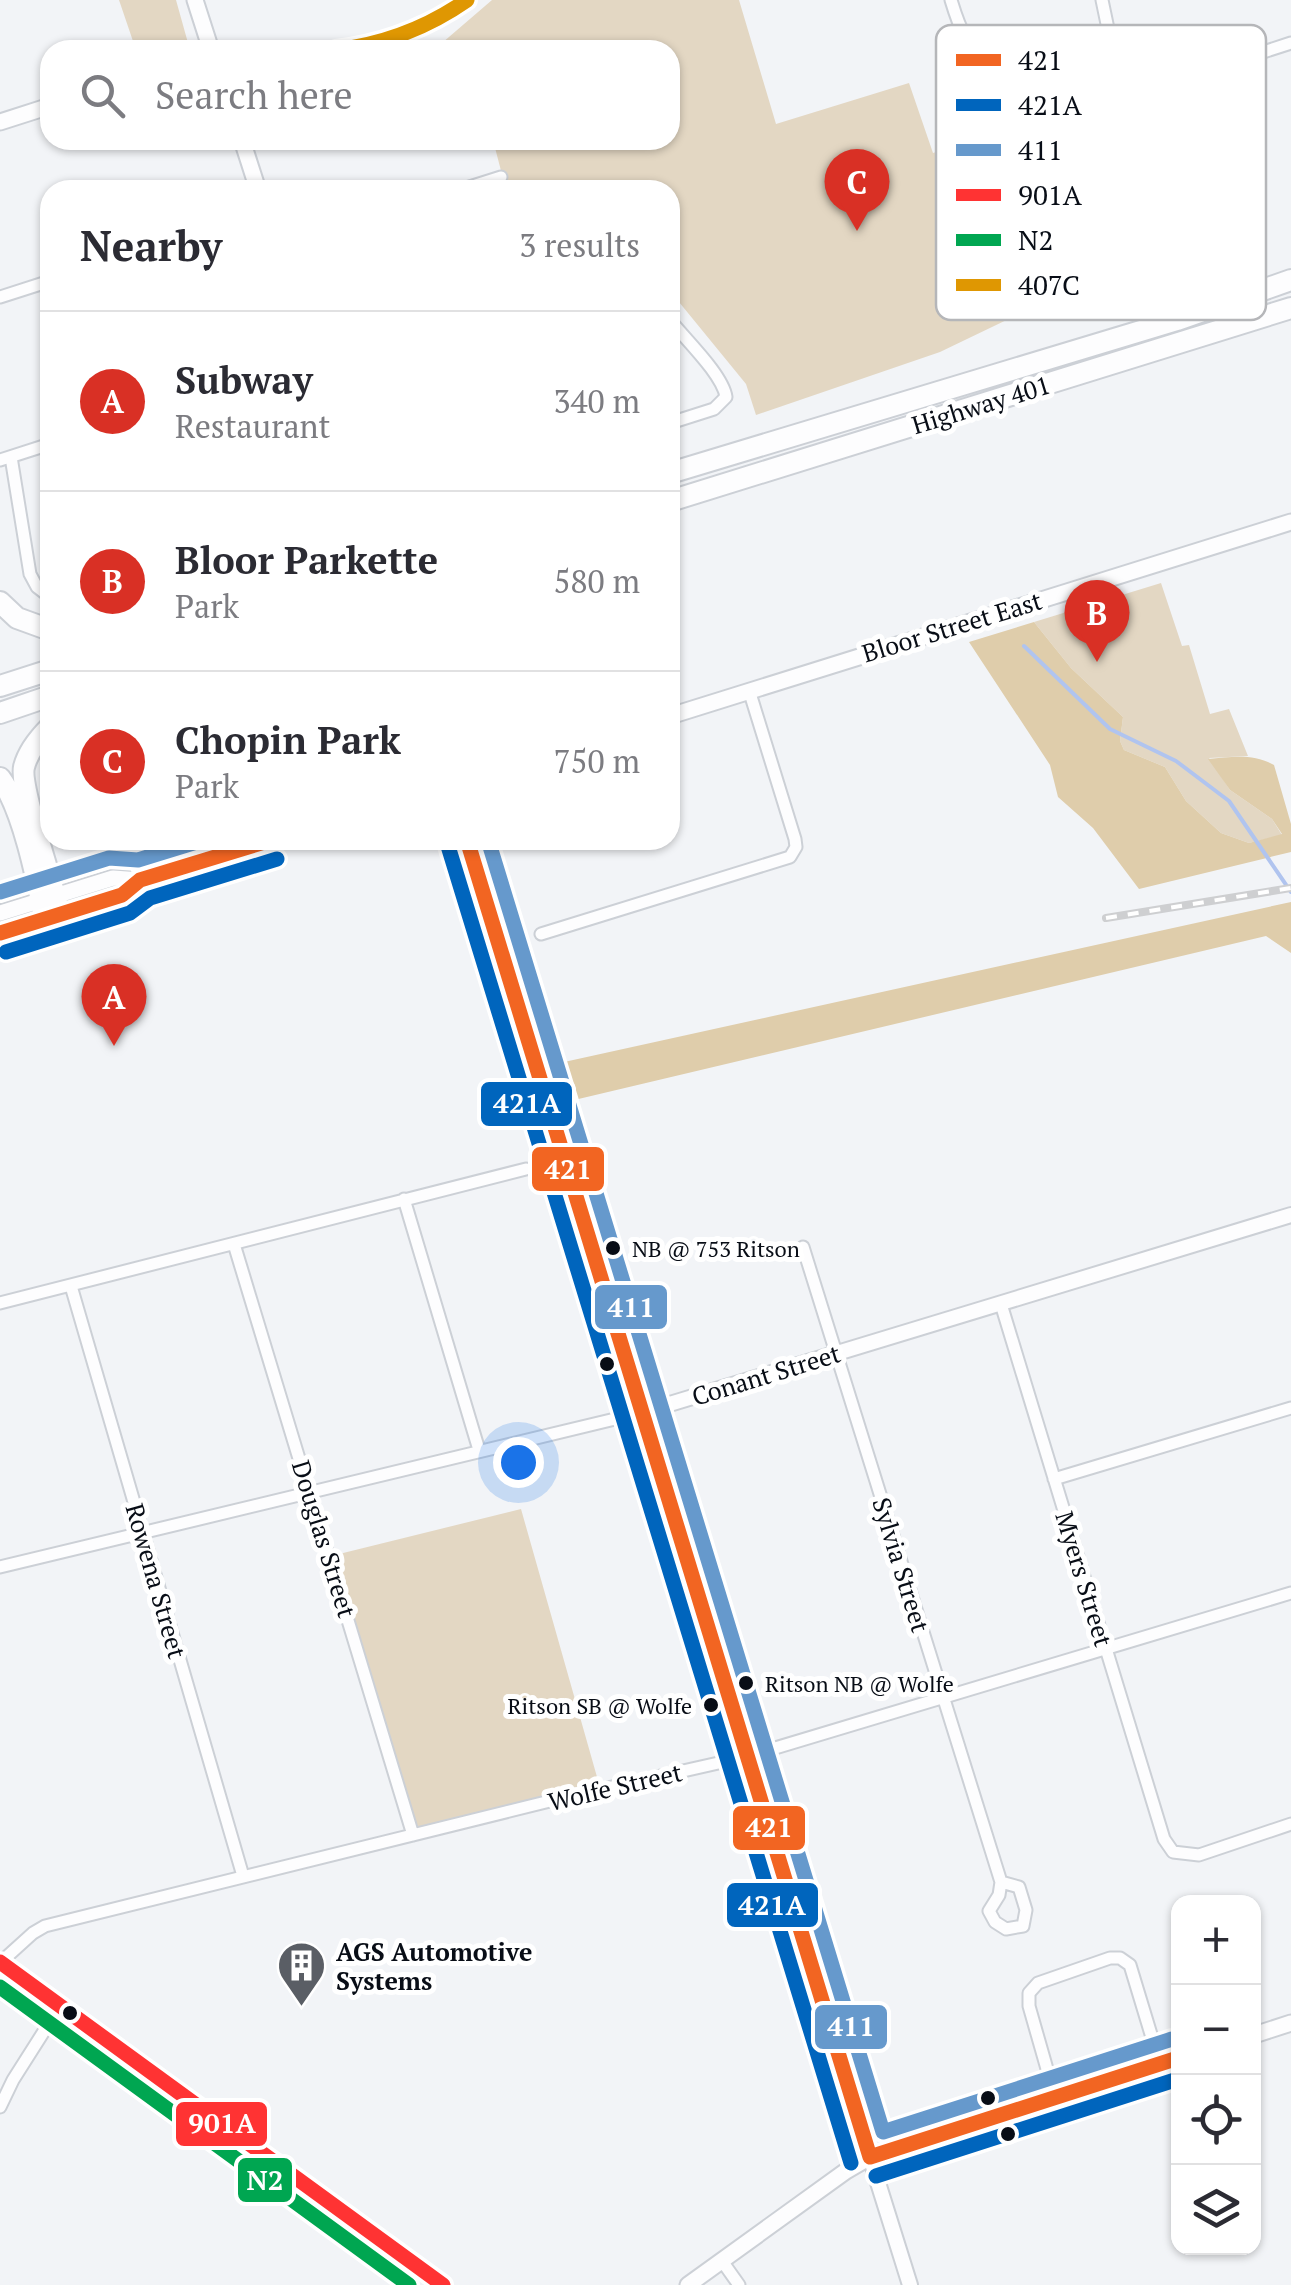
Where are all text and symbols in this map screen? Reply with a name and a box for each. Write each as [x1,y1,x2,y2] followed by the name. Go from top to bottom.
[936,25,1266,320] legend
[40,40,680,150] search box
[1018,41,1063,78] text: 421
[75,68,130,123] icon: search
[155,70,353,120] text: Search here
[1018,86,1083,123] text: 421A
[1018,131,1063,168] text: 411
[824,148,890,231] pin: C
[1018,176,1083,213] text: 901A
[80,217,222,273] text: Nearby
[1018,221,1053,258] text: N2
[519,224,640,266] text: 3 results
[1018,266,1080,303] text: 407C
[175,355,313,405] text: Subway
[908,368,1054,441] street label: Highway 401
[101,380,124,422] text: A
[553,380,640,422] text: 340 m
[175,405,330,447] text: Restaurant
[175,535,438,585] text: Bloor Parkette
[102,560,123,602] text: B
[553,560,640,602] text: 580 m
[1064,580,1130,662] pin: B
[858,584,1046,670] street label: Bloor Street East
[175,585,239,627] text: Park
[175,715,401,765] text: Chopin Park
[102,740,123,782] text: C
[553,740,640,782] text: 750 m
[175,765,239,807] text: Park
[82,964,146,1046] pin: A
[479,1080,574,1128] line badge: 421A
[493,1084,562,1121] text: 421A
[530,1145,606,1193] line badge: 421
[544,1150,592,1187] text: 421
[632,1234,800,1263] place label: NB @ 753 Ritson
[603,1238,623,1258] marker: NB @ 753 Ritson
[593,1283,669,1331] line badge: 411
[607,1288,655,1325] text: 411
[688,1336,844,1413] street label: Conant Street
[597,1354,617,1374] unlabelled marker
[493,1437,544,1488] your location
[285,1456,364,1622] street label: Douglas Street
[865,1493,938,1636] street label: Sylvia Street
[119,1500,194,1662] street label: Rowena Street
[1048,1507,1121,1650] street label: Myers Street
[765,1669,954,1698] place label: Ritson NB @ Wolfe
[736,1673,756,1693] marker: Ritson NB @ Wolfe
[508,1691,692,1720] place label: Ritson SB @ Wolfe
[701,1695,721,1715] marker: Ritson SB @ Wolfe
[545,1755,685,1818] street label: Wolfe Street
[731,1804,807,1852] line badge: 421
[745,1808,793,1845] text: 421
[725,1881,820,1929] line badge: 421A
[738,1886,807,1923] text: 421A
[1171,1895,1261,2255] map controls
[1171,1895,1261,1985] button: +
[336,1935,532,1997] place label: AGS Automotive Systems
[275,1940,327,2008] building icon: AGS Automotive Systems
[1171,1985,1261,2075] button: −
[60,2003,80,2023] unlabelled marker
[813,2003,889,2051] line badge: 411
[827,2007,875,2044] text: 411
[1171,2075,1261,2165] button: locate
[978,2088,998,2108] unlabelled marker
[174,2100,269,2148] line badge: 901A
[188,2104,257,2141] text: 901A
[998,2124,1018,2144] unlabelled marker
[236,2156,294,2204] line badge: N2
[246,2161,284,2198] text: N2
[1171,2165,1261,2255] button: layers

